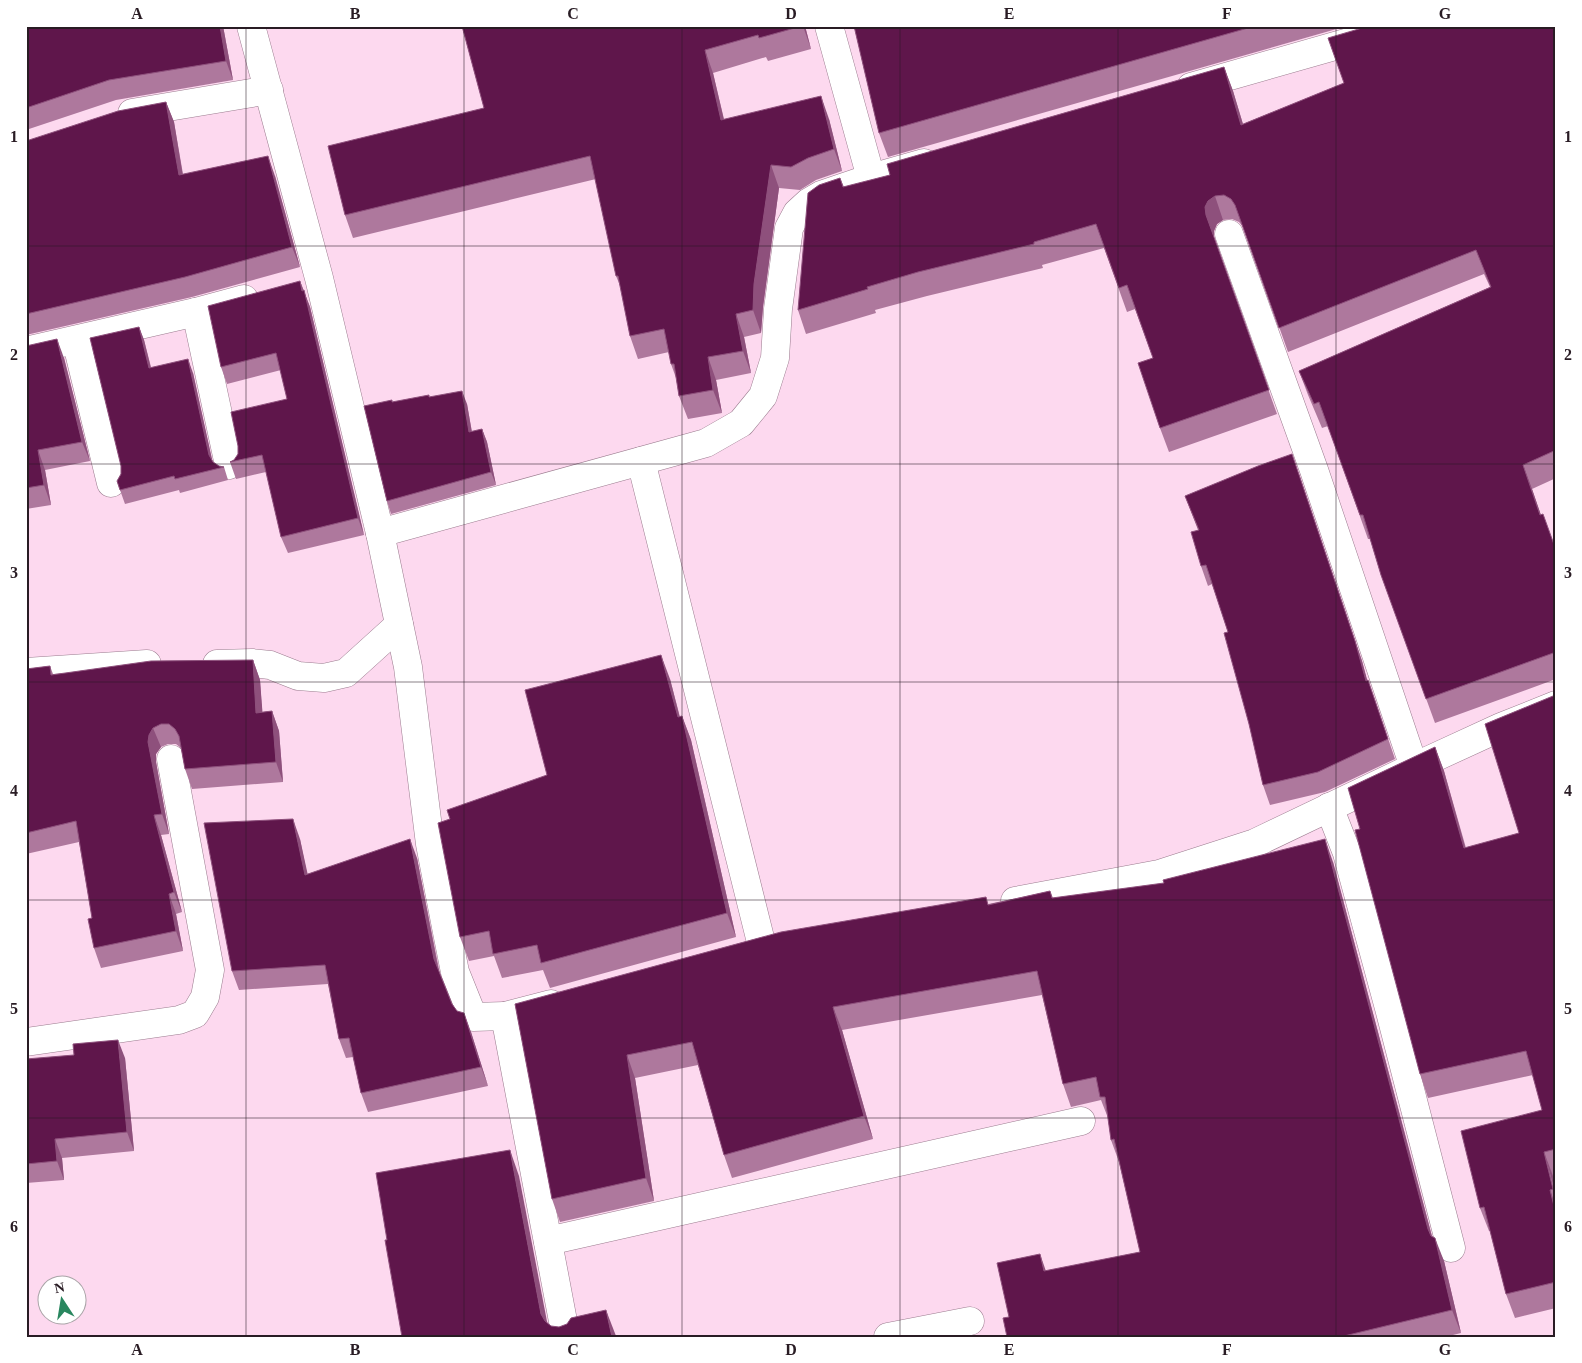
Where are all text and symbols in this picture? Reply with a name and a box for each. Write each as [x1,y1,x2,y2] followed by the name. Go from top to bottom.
[131,5,143,22] text: A
[350,5,361,22] text: B
[567,5,579,22] text: C
[785,5,797,22] text: D
[1004,5,1014,22] text: E
[1222,5,1232,22] text: F
[1439,5,1452,22] text: G
[10,128,18,145] text: 1
[1564,128,1572,145] text: 1
[10,346,18,363] text: 2
[1564,346,1572,363] text: 2
[10,564,18,581] text: 3
[1564,564,1572,581] text: 3
[10,782,18,799] text: 4
[1564,782,1572,799] text: 4
[10,1000,18,1017] text: 5
[1564,1000,1572,1017] text: 5
[10,1218,18,1235] text: 6
[1564,1218,1572,1235] text: 6
[38,1276,88,1326] north arrow
[53,1279,66,1296] text: N
[131,1341,143,1358] text: A
[350,1341,361,1358] text: B
[567,1341,579,1358] text: C
[785,1341,797,1358] text: D
[1004,1341,1014,1358] text: E
[1222,1341,1232,1358] text: F
[1439,1341,1452,1358] text: G

